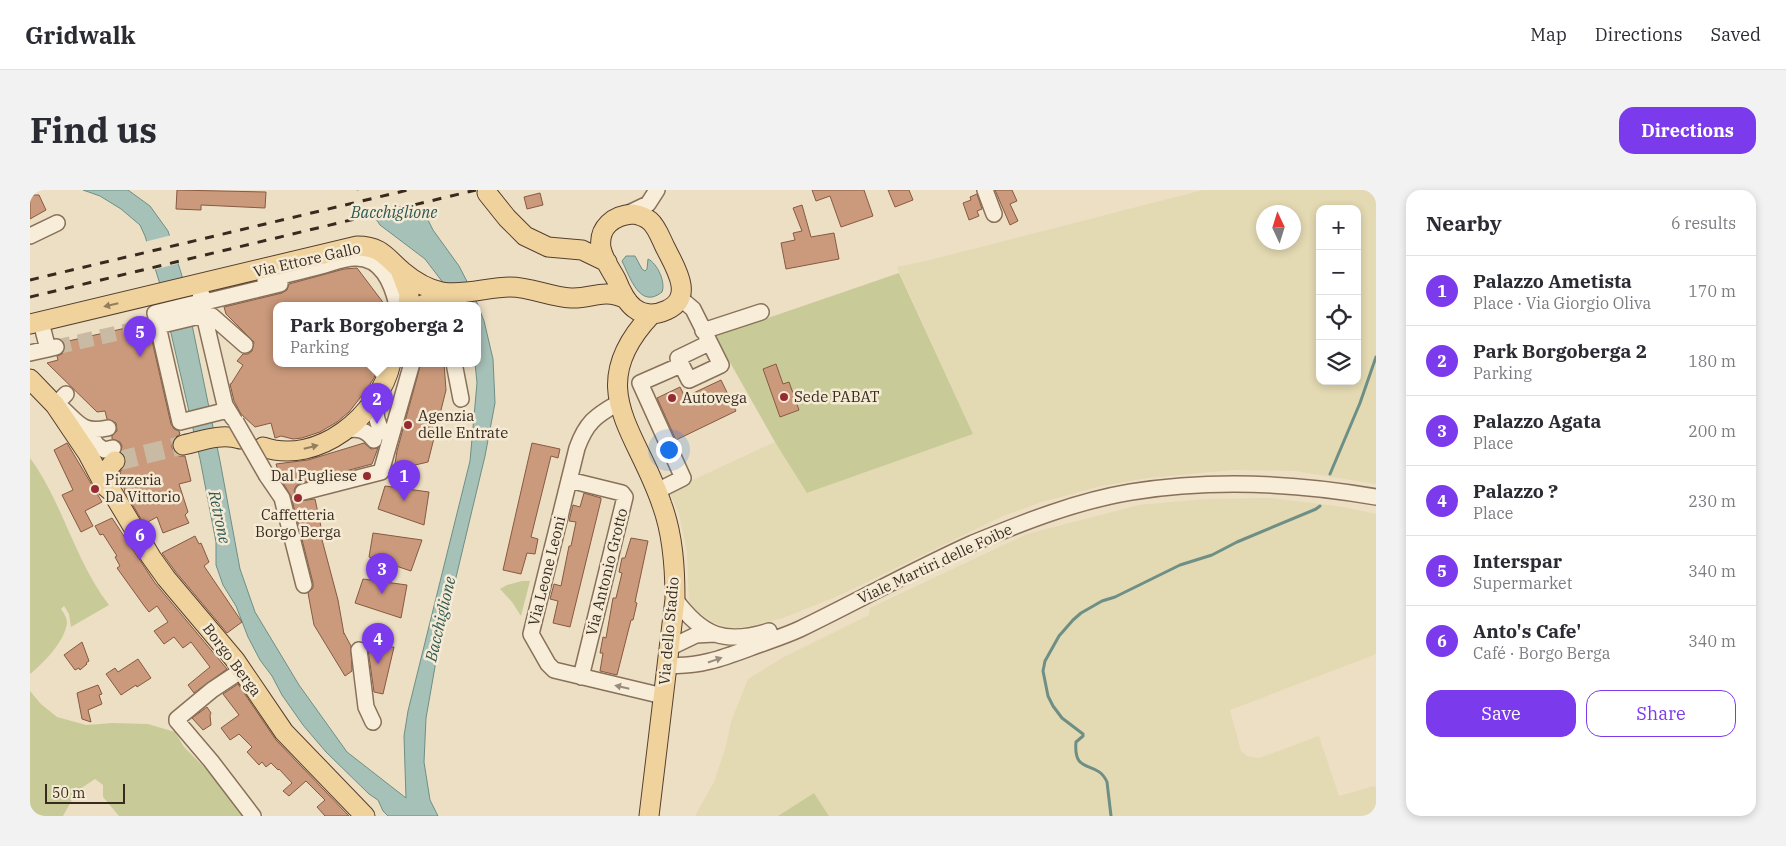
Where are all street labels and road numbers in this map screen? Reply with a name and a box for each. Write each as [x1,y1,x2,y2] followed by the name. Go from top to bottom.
[251,238,362,281] street label: Via Ettore Gallo
[581,506,632,638] street label: Via Antonio Grotto
[524,514,569,628] street label: Via Leone Leoni
[854,519,1015,608] street label: Viale Martiri delle Foibe
[654,576,683,686] street label: Via dello Stadio
[199,620,266,700] street label: Borgo Berga

